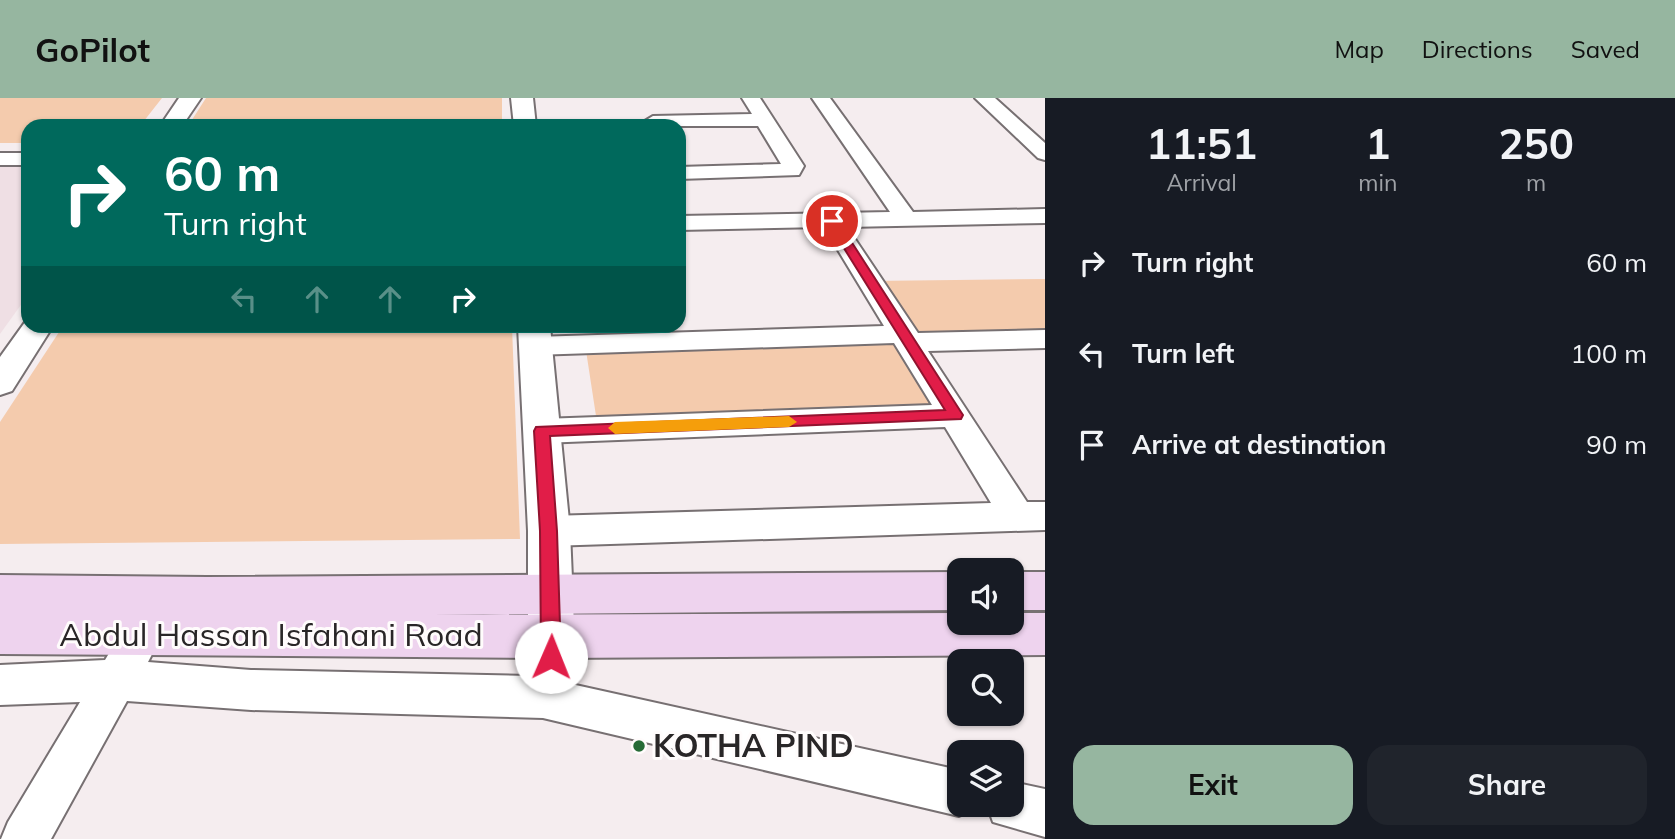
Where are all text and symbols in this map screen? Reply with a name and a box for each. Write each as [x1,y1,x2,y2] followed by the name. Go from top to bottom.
[35,29,150,70] text: GoPilot
[1334,34,1384,64] text: Map
[1422,34,1533,64] text: Directions
[1571,34,1640,64] text: Saved
[1146,117,1257,170] text: 11:51
[1365,117,1390,170] text: 1
[1498,117,1574,170] text: 250
[164,142,280,203] text: 60 m
[49,147,140,238] icon: right
[1166,168,1237,197] text: Arrival
[1358,168,1397,197] text: min
[1526,168,1546,197] text: m
[802,191,862,251] pin
[813,202,851,240] icon: arrive
[164,203,307,243] text: Turn right
[1073,244,1111,282] icon: right
[1132,246,1253,279] text: Turn right
[1586,246,1647,279] text: 60 m
[225,280,263,318] icon: left
[298,280,336,318] icon: ahead
[371,280,409,318] icon: ahead
[444,280,482,318] icon: right
[1073,335,1111,373] icon: left
[1132,337,1234,370] text: Turn left
[1571,337,1647,370] text: 100 m
[1073,426,1111,464] icon: arrive
[1132,428,1387,461] text: Arrive at destination
[1586,428,1647,461] text: 90 m
[947,558,1024,817] map controls
[947,558,1024,635] button: sound
[59,614,483,654] street label: Abdul Hassan Isfahani Road
[514,620,588,694] position arrow
[947,649,1024,726] button: search
[653,725,854,765] place label: KOTHA PIND
[631,738,647,754] marker: KOTHA PIND
[947,740,1024,817] button: layers
[1073,745,1353,825] button: Exit
[1367,745,1647,825] button: Share

